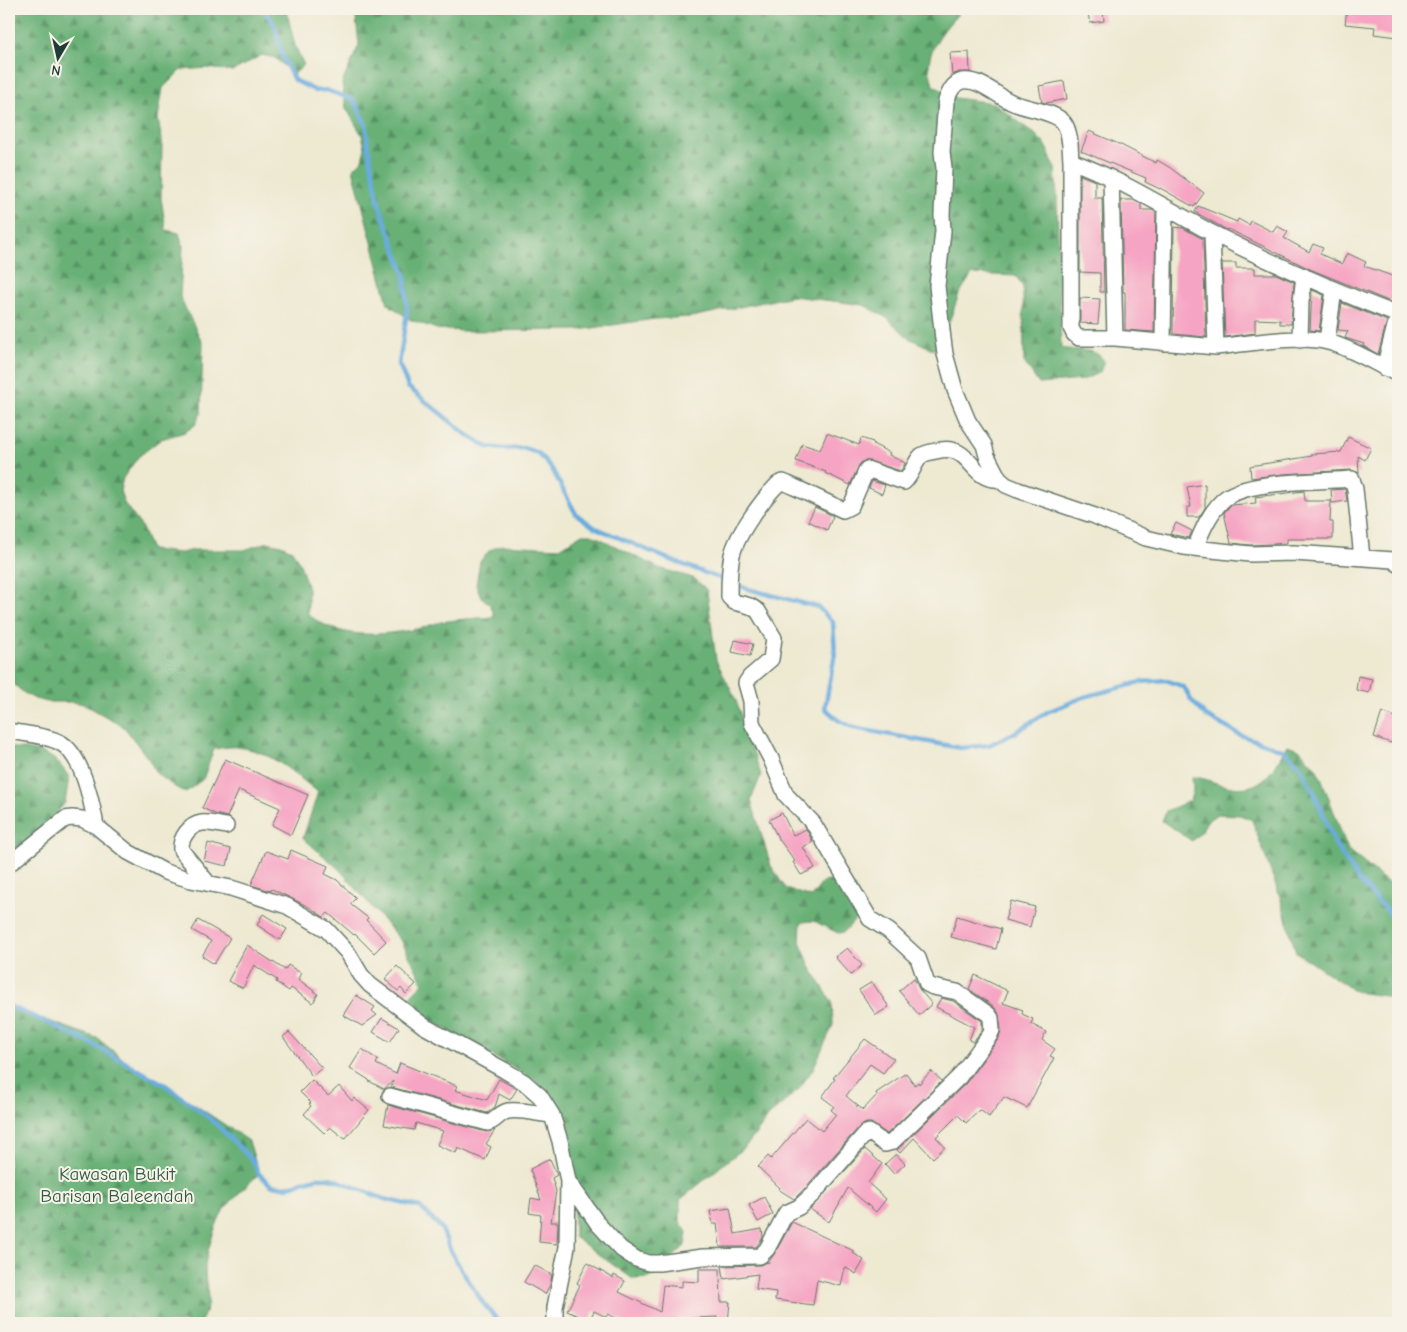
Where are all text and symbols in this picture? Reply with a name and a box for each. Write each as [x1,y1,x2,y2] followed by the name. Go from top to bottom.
[32,32,82,82] north arrow
[50,61,62,79] text: N
[40,1163,194,1207] park label: Kawasan Bukit Barisan Baleendah

